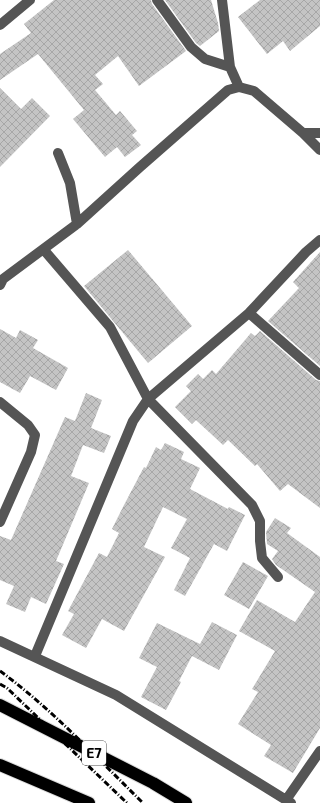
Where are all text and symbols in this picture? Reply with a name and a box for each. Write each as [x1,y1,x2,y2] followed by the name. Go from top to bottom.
[82,741,106,765] road number: E7

